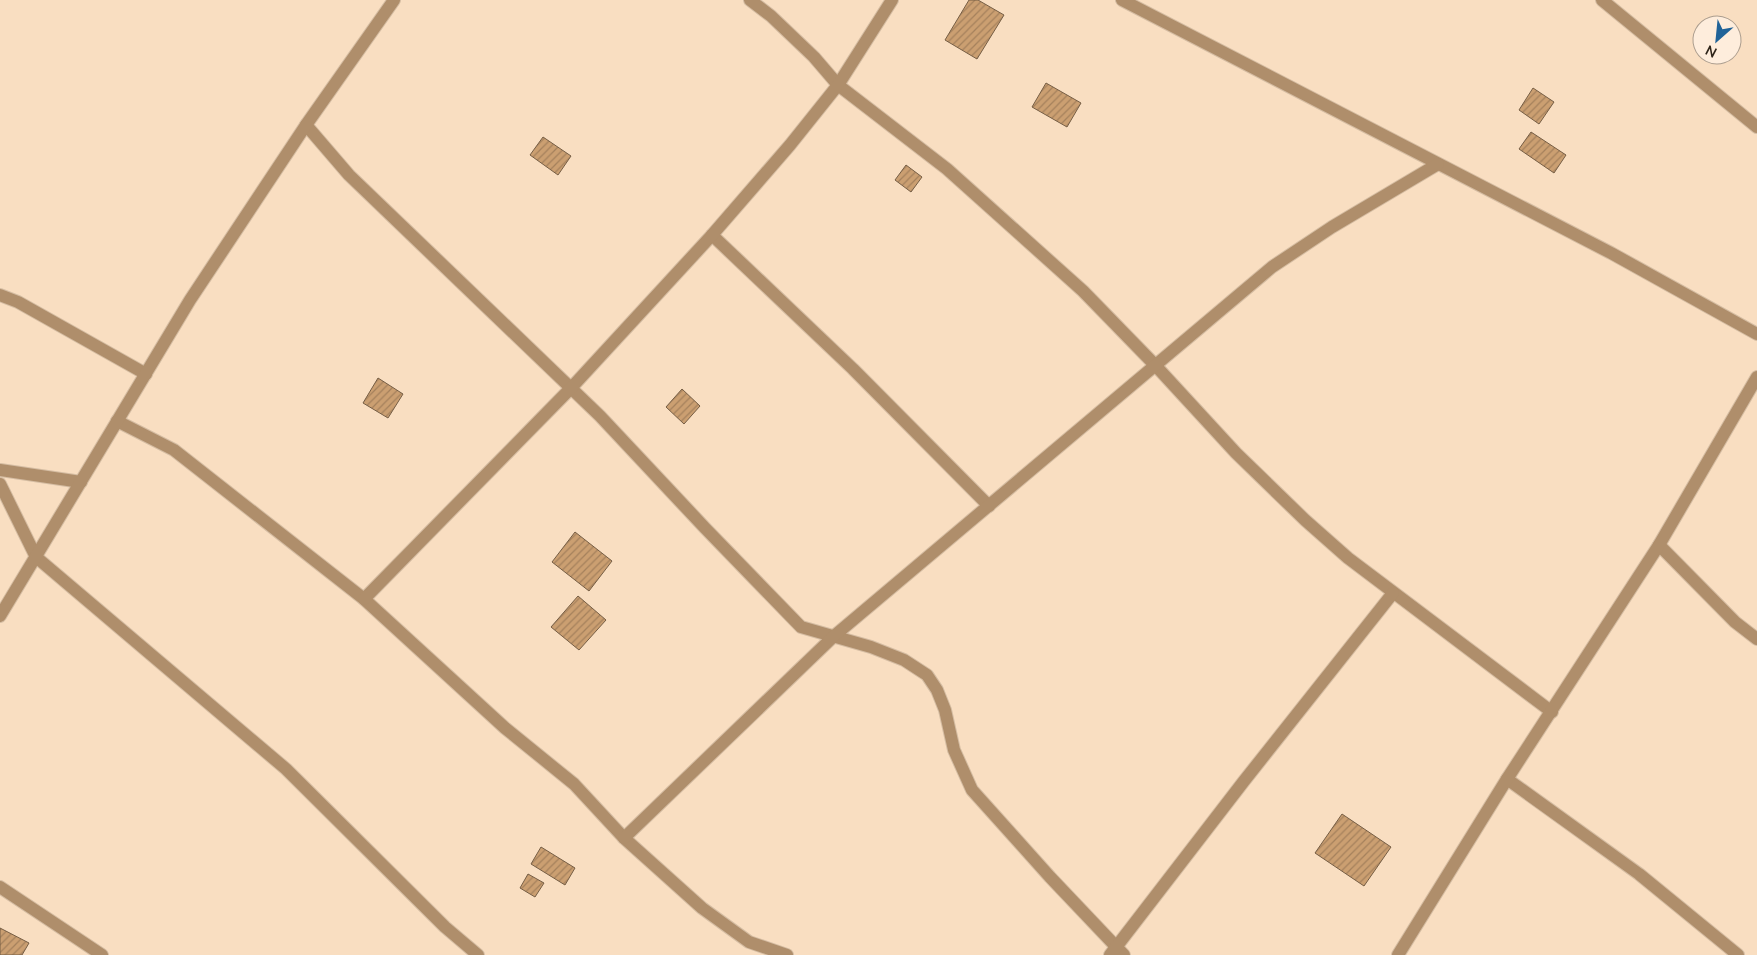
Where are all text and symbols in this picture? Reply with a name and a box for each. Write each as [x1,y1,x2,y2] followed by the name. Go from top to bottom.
[1692,15,1742,65] north arrow
[1702,40,1720,62] text: N

